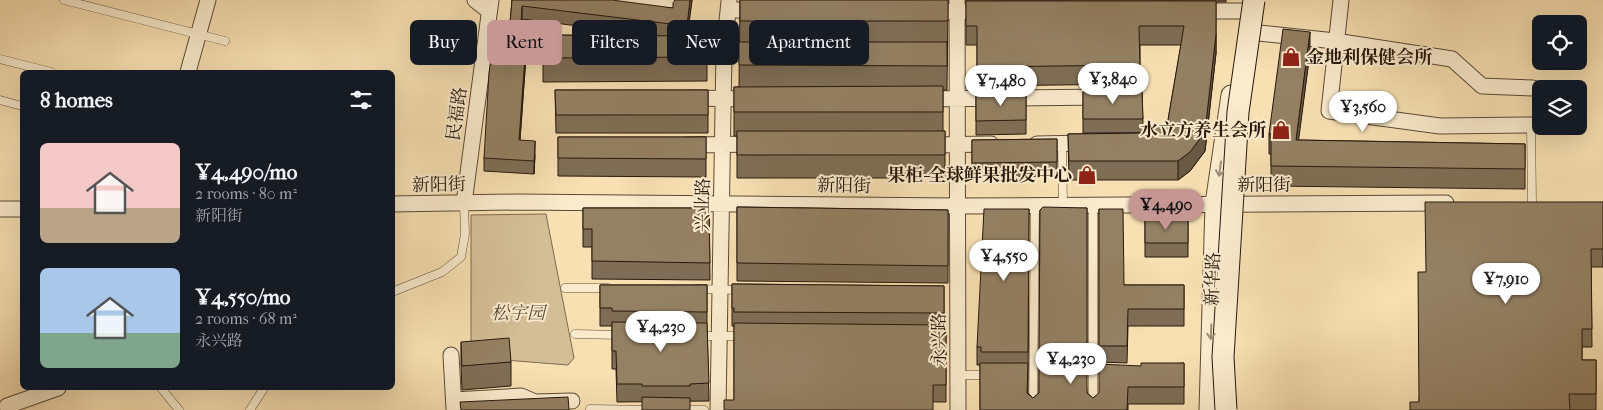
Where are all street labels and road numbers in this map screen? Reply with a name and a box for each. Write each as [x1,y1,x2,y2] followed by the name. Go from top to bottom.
[443,86,471,142] street label: 民福路
[412,174,466,196] street label: 新阳街
[817,175,871,197] street label: 新阳街
[1237,175,1291,196] street label: 新阳街
[692,178,714,232] street label: 兴业路
[1202,252,1224,306] street label: 新华路
[929,313,950,367] street label: 永兴路

